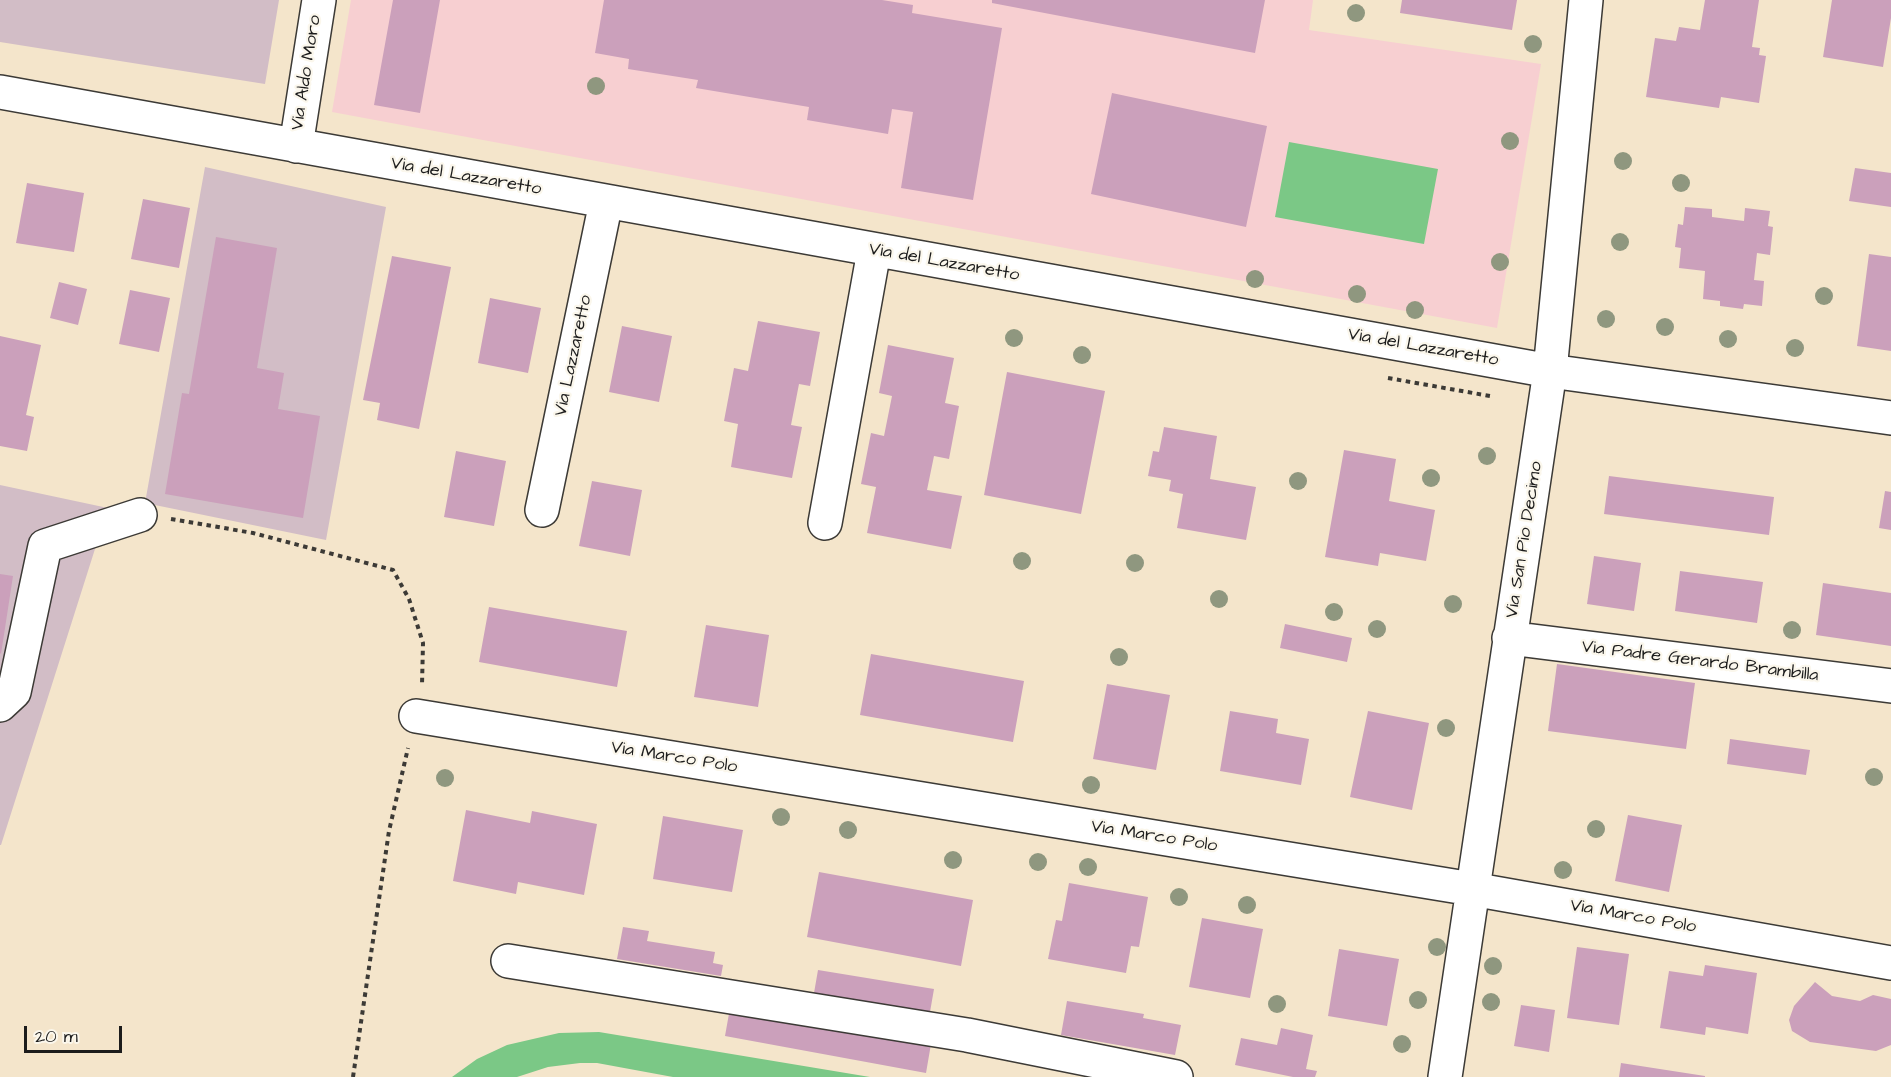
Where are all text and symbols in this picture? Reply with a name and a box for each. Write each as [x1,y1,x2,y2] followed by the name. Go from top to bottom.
[287,14,327,132] street label: Via Aldo Moro
[389,153,543,201] street label: Via del Lazzaretto
[867,239,1021,287] street label: Via del Lazzaretto
[551,293,597,419] street label: Via Lazzaretto
[1346,324,1500,372] street label: Via del Lazzaretto
[1502,460,1548,620] street label: Via San Pio Decimo
[1580,637,1820,687] street label: Via Padre Gerardo Brambilla
[609,737,739,779] street label: Via Marco Polo
[1089,816,1219,858] street label: Via Marco Polo
[1568,895,1698,939] street label: Via Marco Polo
[27,1014,124,1052] scale bar
[35,1024,78,1049] text: 20 m

